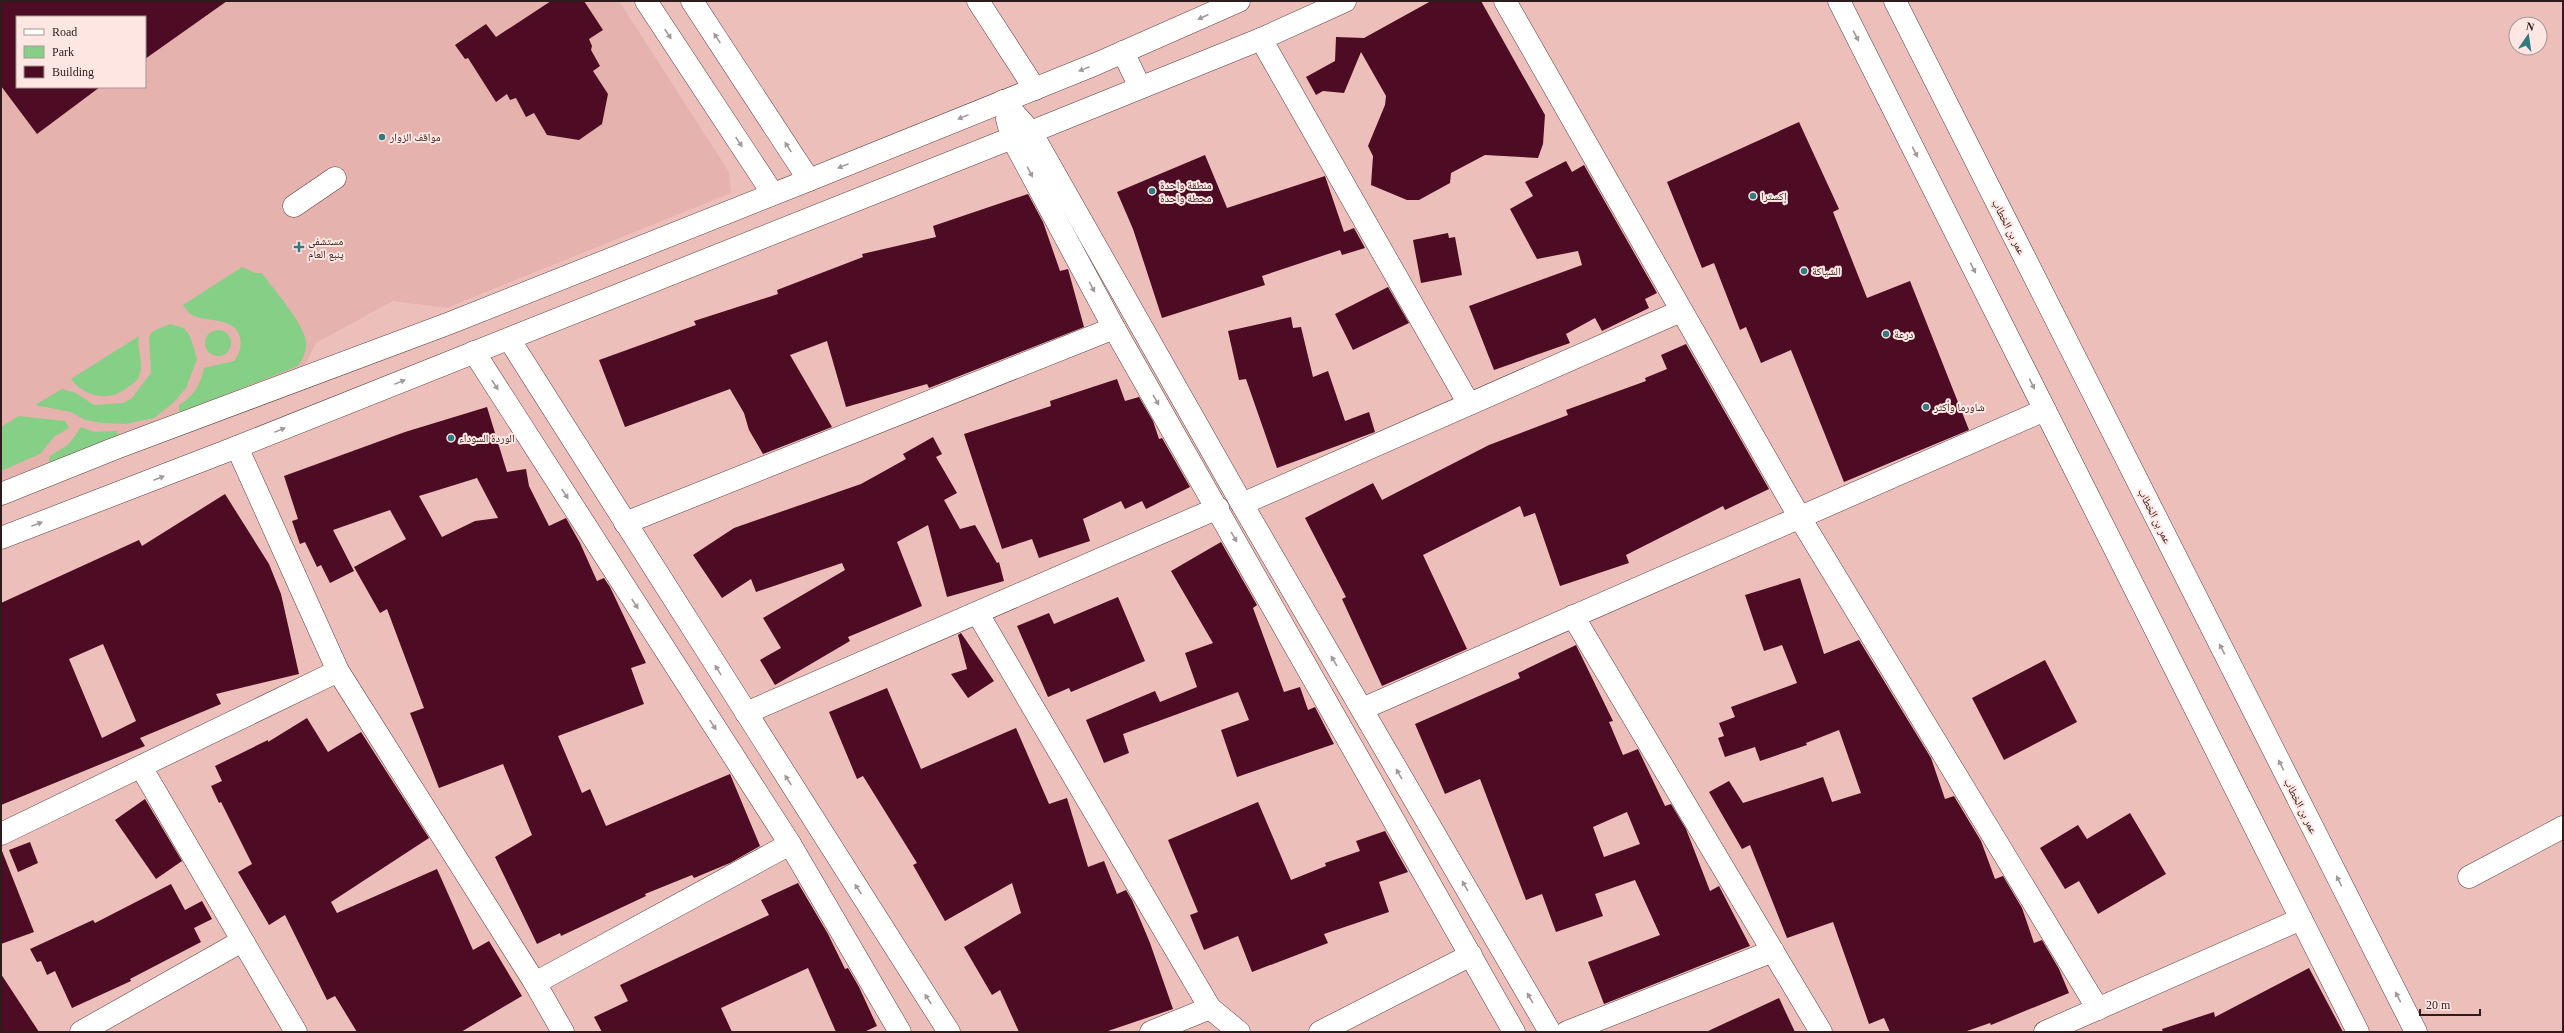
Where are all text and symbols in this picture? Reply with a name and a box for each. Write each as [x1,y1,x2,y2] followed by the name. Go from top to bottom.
[1198,14,1209,20] one-way arrow
[16,16,146,88] legend
[2508,16,2548,56] north arrow
[2525,20,2536,33] text: N
[52,25,77,39] text: Road
[664,28,671,39] one-way arrow
[1853,30,1860,42] one-way arrow
[713,33,721,43] one-way arrow
[52,45,74,59] text: Park
[52,65,94,79] text: Building
[1079,66,1090,72] one-way arrow
[957,114,969,120] one-way arrow
[389,131,441,143] place label: مواقف الزوار
[377,132,387,142] marker: مواقف الزوار
[735,137,743,147] one-way arrow
[784,142,792,152] one-way arrow
[1912,146,1918,158] one-way arrow
[838,163,849,169] one-way arrow
[1027,167,1033,178] one-way arrow
[1160,179,1212,204] place label: منطقة واحدة محطة واحدة
[1147,186,1157,196] marker: منطقة واحدة محطة واحدة
[1761,190,1787,204] place label: إكسترا
[1748,191,1758,201] marker: إكسترا
[1989,198,2028,257] street label: عمر بن الخطاب
[308,235,344,261] place label: مستشفى ينبع العام
[293,241,305,253] marker: مستشفى ينبع العام
[1970,262,1977,274] one-way arrow
[1812,265,1841,277] place label: الشياكة
[1799,266,1809,276] marker: الشياكة
[1089,281,1095,293] one-way arrow
[1894,328,1914,340] place label: درعة
[1881,329,1891,339] marker: درعة
[395,378,407,384] one-way arrow
[2029,378,2035,390] one-way arrow
[491,380,499,390] one-way arrow
[1152,394,1159,406] one-way arrow
[1933,400,1985,413] place label: شاورما وأكثر
[1921,402,1931,412] marker: شاورما وأكثر
[274,427,285,433] one-way arrow
[459,432,515,444] place label: الوردة السوداء
[446,433,456,443] marker: الوردة السوداء
[153,474,165,480] one-way arrow
[2135,487,2174,546] street label: عمر بن الخطاب
[561,489,569,499] one-way arrow
[32,521,44,527] one-way arrow
[1231,531,1238,543] one-way arrow
[632,598,639,609] one-way arrow
[2219,643,2225,655] one-way arrow
[1330,655,1337,667] one-way arrow
[714,665,722,675] one-way arrow
[709,720,717,730] one-way arrow
[2278,759,2284,771] one-way arrow
[1396,768,1403,780] one-way arrow
[784,775,792,785] one-way arrow
[2281,777,2320,836] street label: عمر بن الخطاب
[2336,875,2343,887] one-way arrow
[1461,880,1468,892] one-way arrow
[854,884,862,895] one-way arrow
[2395,991,2401,1003] one-way arrow
[2420,991,2480,1017] scale bar
[1526,992,1533,1004] one-way arrow
[924,994,932,1004] one-way arrow
[2426,998,2451,1012] text: 20 m

